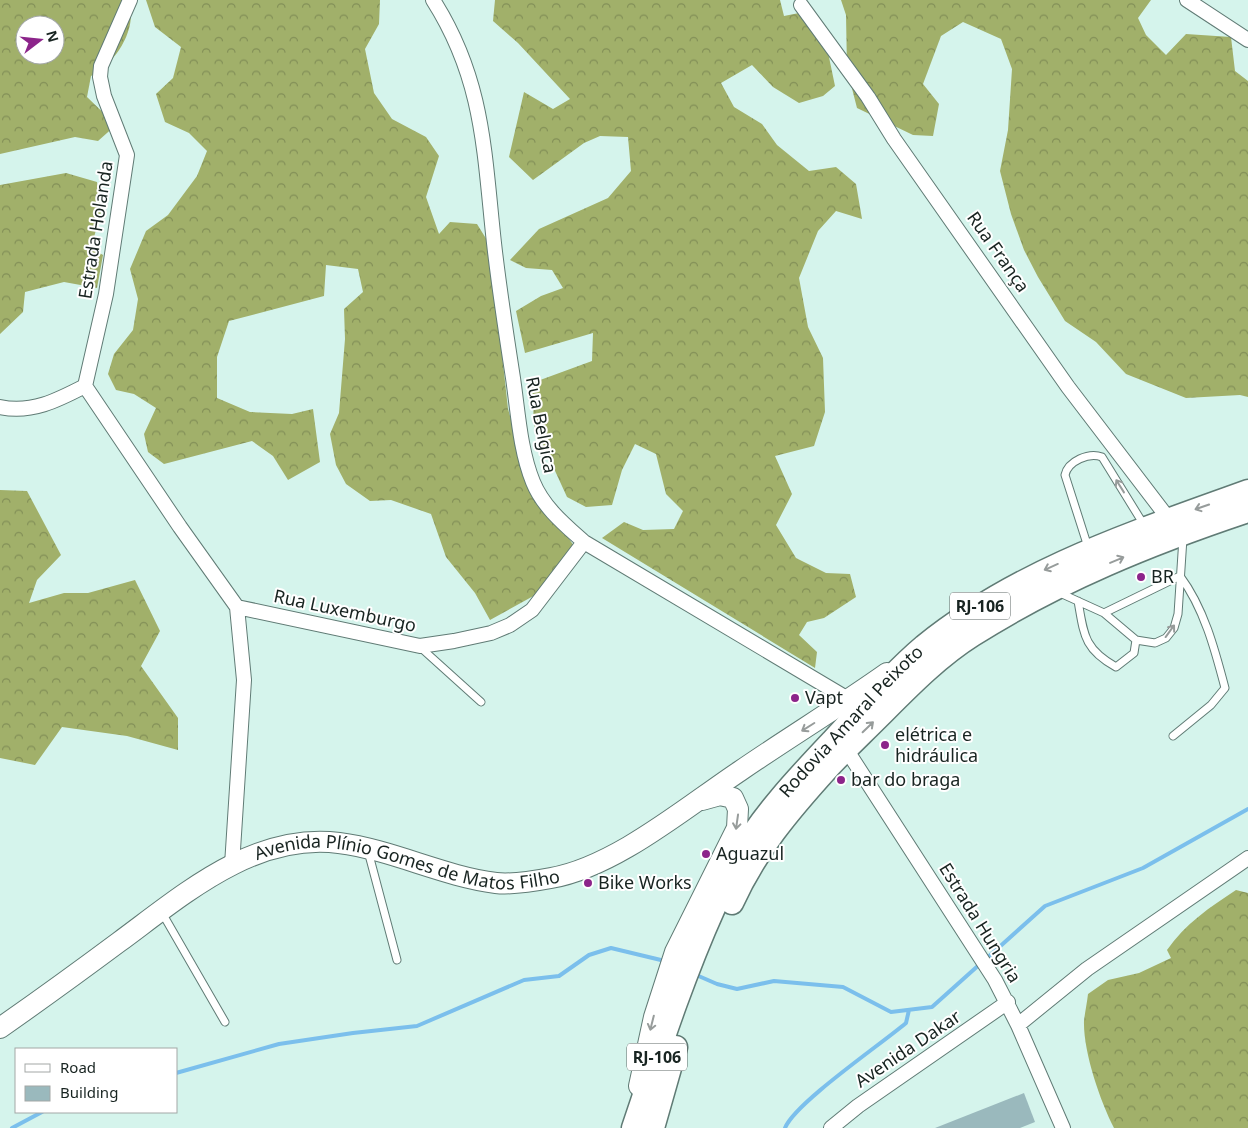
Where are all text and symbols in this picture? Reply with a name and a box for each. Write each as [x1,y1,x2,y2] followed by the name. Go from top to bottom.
[15,15,65,65] north arrow
[42,28,64,44] text: N
[72,159,118,301] street label: Estrada Holanda
[962,206,1035,297] street label: Rua França
[521,374,563,475] street label: Rua Belgica
[1114,479,1125,493] one-way arrow
[1194,502,1210,512] one-way arrow
[1109,555,1124,565] one-way arrow
[1044,563,1059,573] one-way arrow
[1151,564,1174,588] place label: BR
[1135,571,1147,583] marker: BR
[272,583,419,637] street label: Rua Luxemburgo
[950,592,1010,620] road number: RJ-106
[1165,624,1175,638] one-way arrow
[773,639,928,802] street label: Rodovia Amaral Peixoto
[805,685,844,709] place label: Vapt
[789,692,801,704] marker: Vapt
[801,721,815,732] one-way arrow
[862,721,875,733] one-way arrow
[895,722,978,767] place label: elétrica e hidráulica
[879,739,891,751] marker: elétrica e hidráulica
[851,767,960,791] place label: bar do braga
[835,774,847,786] marker: bar do braga
[732,813,742,829] one-way arrow
[251,829,562,895] street label: Avenida Plínio Gomes de Matos Filho
[716,841,784,865] place label: Aguazul
[700,848,712,860] marker: Aguazul
[934,858,1027,987] street label: Estrada Hungria
[598,870,692,894] place label: Bike Works
[582,877,594,889] marker: Bike Works
[850,1004,966,1092] street label: Avenida Dakar
[647,1015,657,1031] one-way arrow
[627,1044,687,1070] road number: RJ-106
[15,1048,178,1113] legend
[60,1057,96,1077] text: Road
[60,1082,118,1102] text: Building

